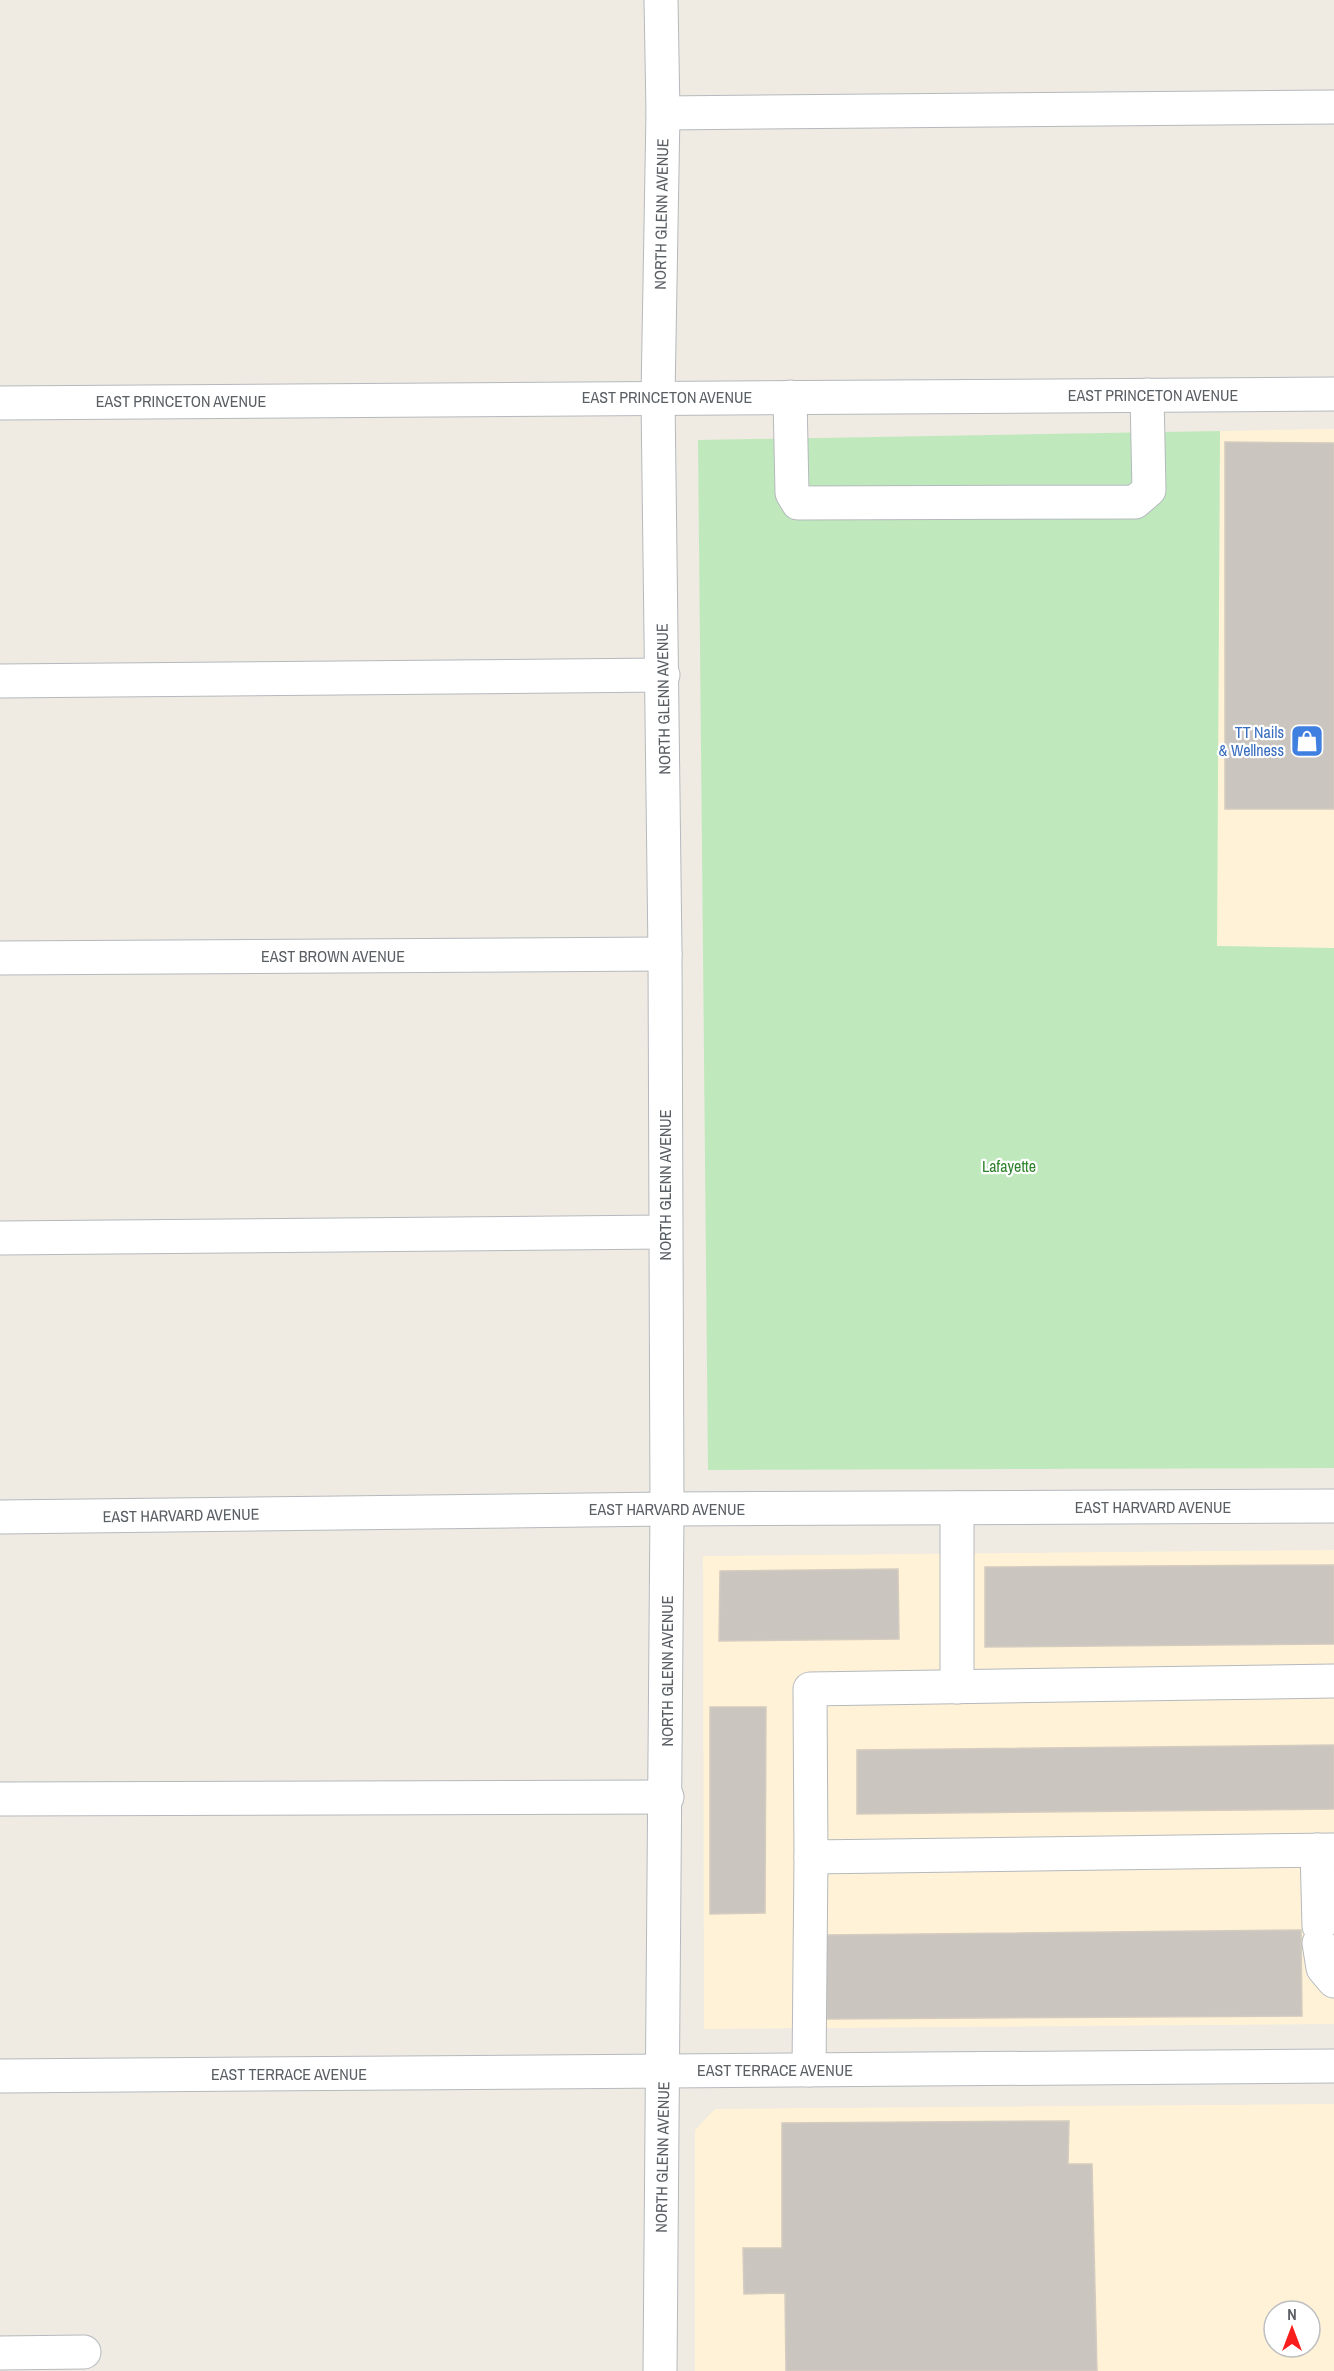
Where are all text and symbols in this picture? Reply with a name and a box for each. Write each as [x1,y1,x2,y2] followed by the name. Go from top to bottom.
[649,138,673,290] street label: NORTH GLENN AVENUE
[1068,384,1238,406] street label: EAST PRINCETON AVENUE
[582,386,752,408] street label: EAST PRINCETON AVENUE
[96,390,266,412] street label: EAST PRINCETON AVENUE
[651,623,675,775] street label: NORTH GLENN AVENUE
[1219,721,1284,761] place label: TT Nails & Wellness
[1289,723,1325,759] shop icon: TT Nails & Wellness
[261,945,405,967] street label: EAST BROWN AVENUE
[654,1109,676,1261] street label: NORTH GLENN AVENUE
[982,1155,1036,1177] park label: Lafayette
[1075,1496,1231,1518] street label: EAST HARVARD AVENUE
[589,1498,745,1520] street label: EAST HARVARD AVENUE
[103,1503,259,1527] street label: EAST HARVARD AVENUE
[656,1595,678,1747] street label: NORTH GLENN AVENUE
[697,2059,853,2081] street label: EAST TERRACE AVENUE
[211,2063,367,2085] street label: EAST TERRACE AVENUE
[650,2081,674,2233] street label: NORTH GLENN AVENUE
[1262,2299,1322,2359] north arrow
[1287,2303,1297,2325] text: N

